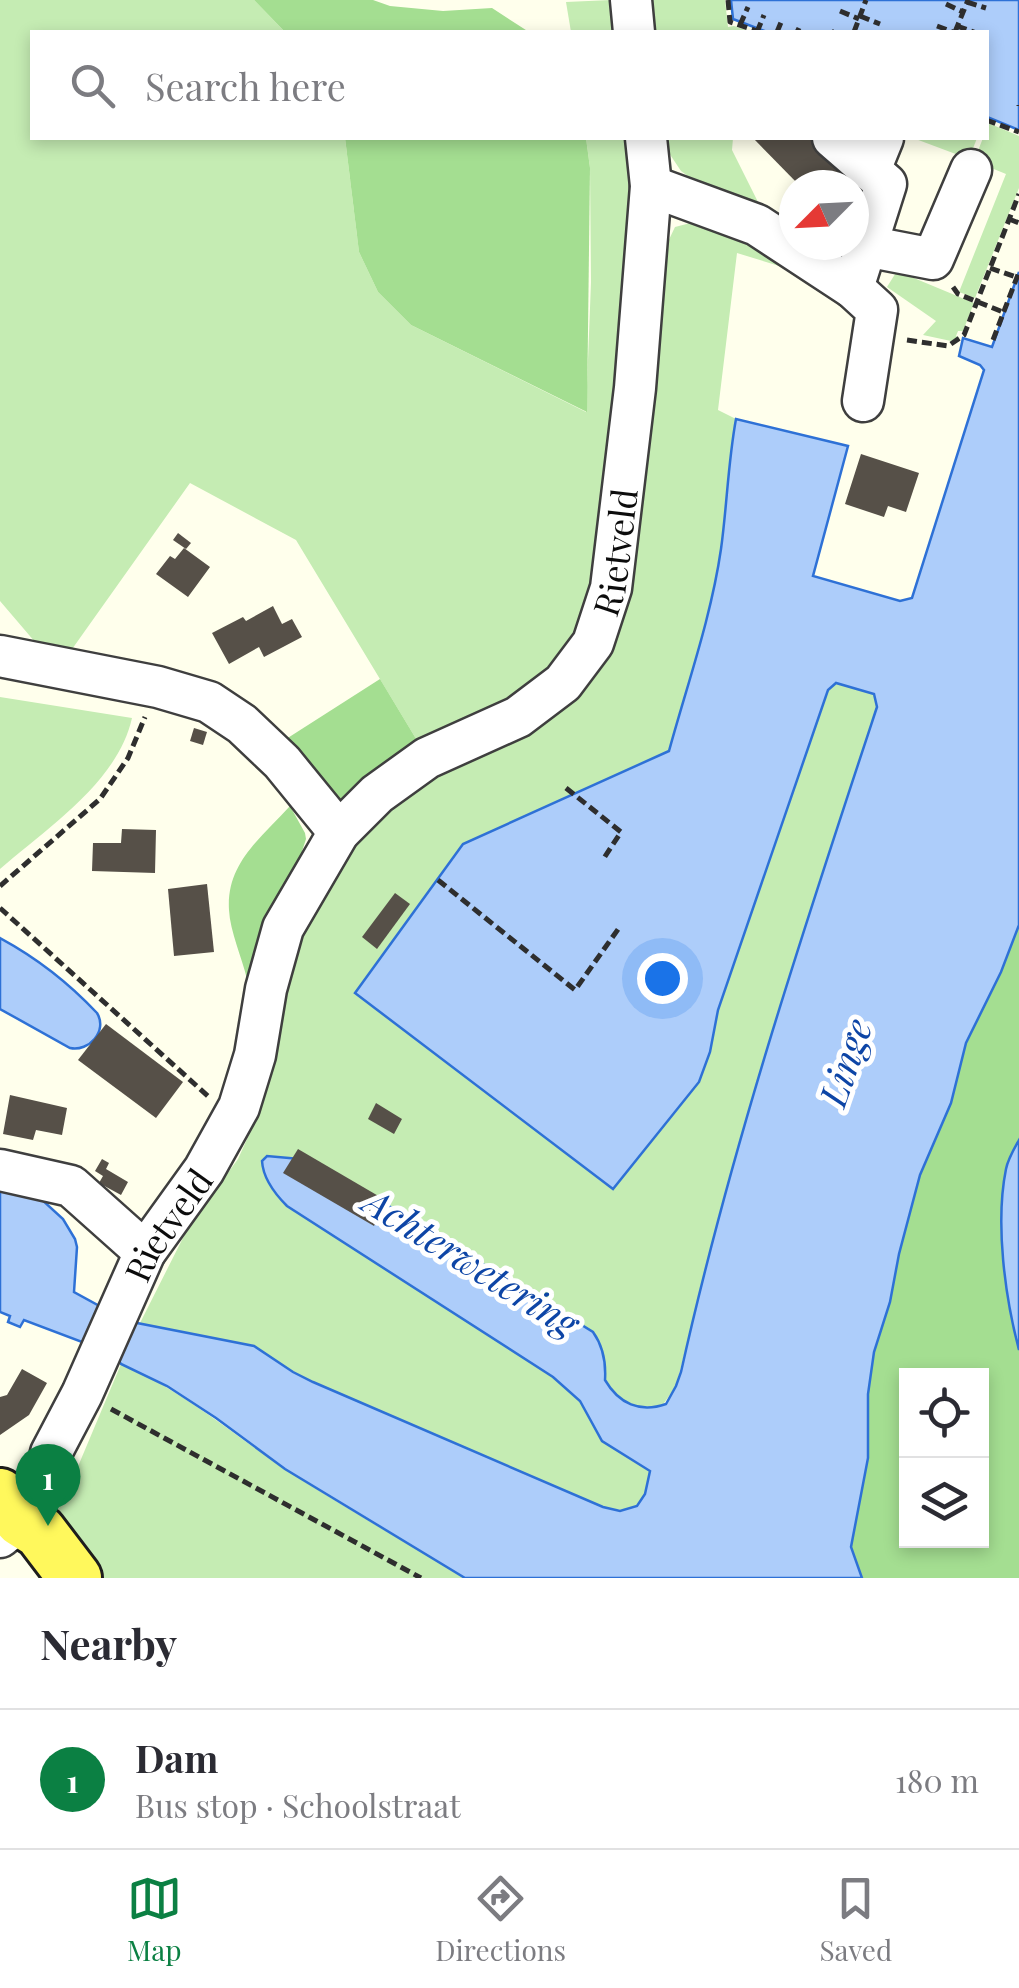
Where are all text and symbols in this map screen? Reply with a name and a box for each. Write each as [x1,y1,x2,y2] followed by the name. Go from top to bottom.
[30,30,989,140] search box
[65,58,120,113] icon: search
[145,60,346,111] text: Search here
[779,170,869,260] north arrow
[580,486,646,621] street label: Rietveld
[637,953,688,1004] your location
[805,1012,883,1114] water label: Linge
[112,1158,222,1288] street label: Rietveld
[352,1173,592,1349] water label: Achterwetering
[899,1368,989,1548] map controls
[899,1368,989,1458] button: locate
[15,1444,80,1526] pin: 1
[899,1458,989,1548] button: layers
[40,1615,177,1671] text: Nearby
[135,1732,218,1783] text: Dam
[66,1758,79,1801] text: 1
[895,1758,979,1801] text: 180 m
[135,1783,461,1826] text: Bus stop · Schoolstraat
[127,1871,182,1968] tab: Map
[435,1871,566,1968] tab: Directions
[819,1871,892,1968] tab: Saved

